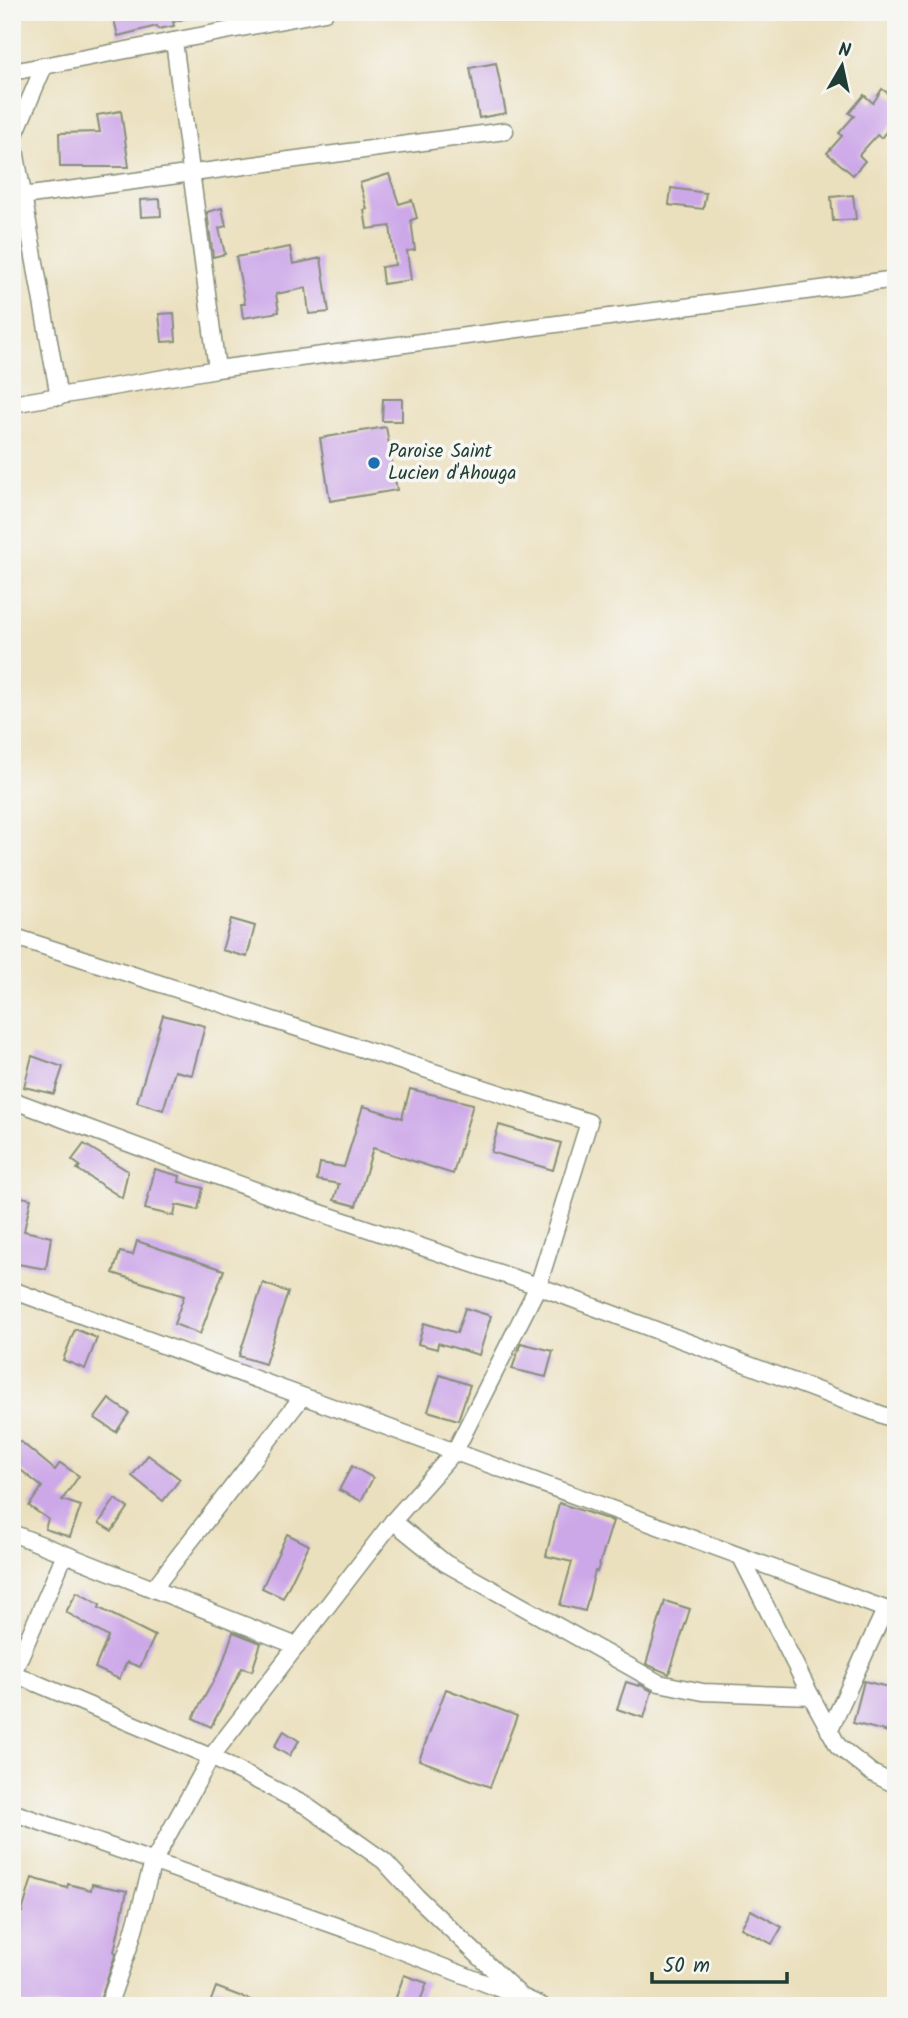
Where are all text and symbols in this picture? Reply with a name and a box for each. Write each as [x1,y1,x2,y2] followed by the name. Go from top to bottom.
[806,32,876,102] north arrow
[836,35,853,67] text: N
[388,437,516,489] place label: Paroise Saint Lucien d'Ahouga
[366,455,382,471] marker: Paroise Saint Lucien d'Ahouga
[652,1941,787,1985] scale bar
[663,1950,710,1983] text: 50 m

